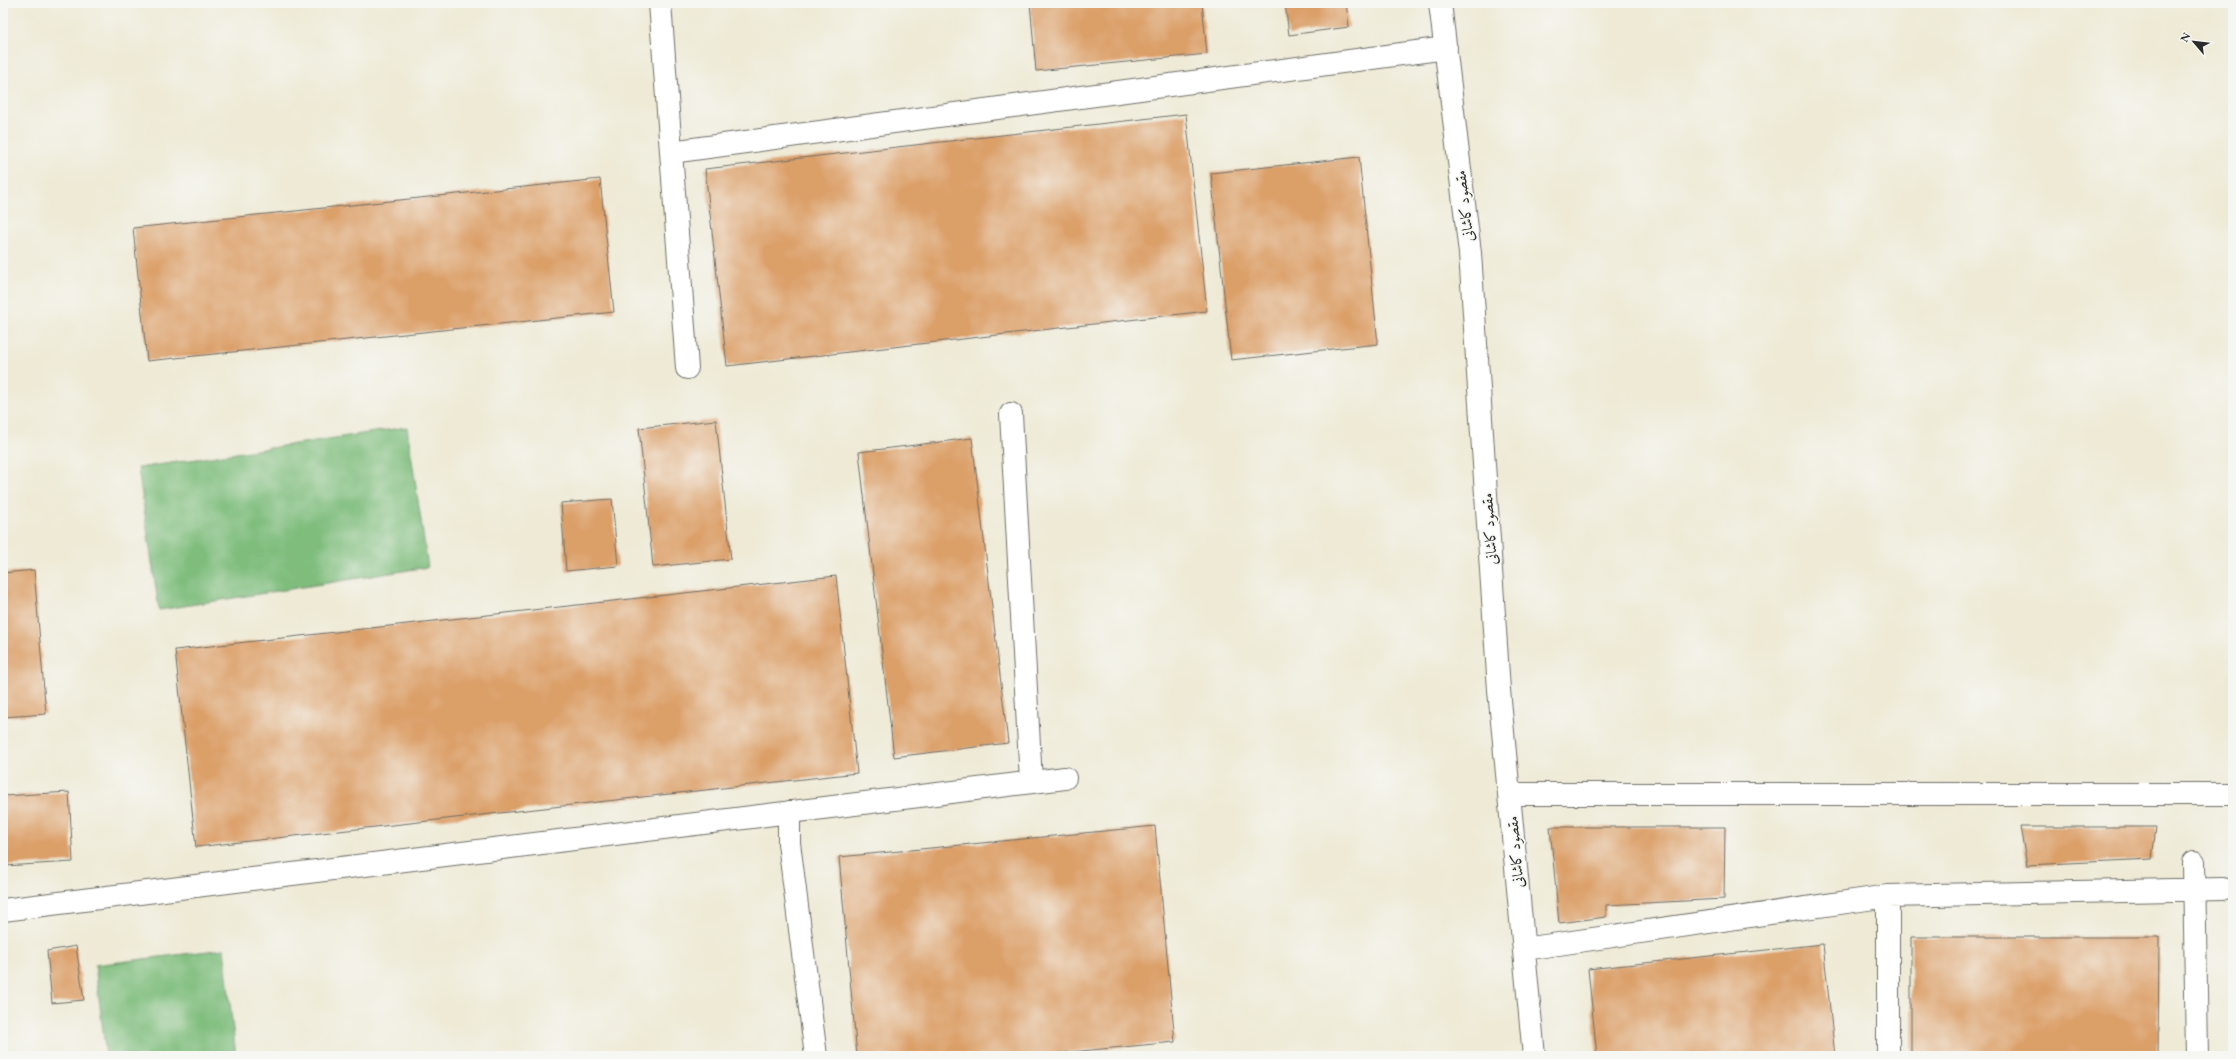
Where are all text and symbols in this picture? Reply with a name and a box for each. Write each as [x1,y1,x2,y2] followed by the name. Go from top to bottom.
[2174,22,2214,62] north arrow
[2177,30,2193,45] text: N
[1450,169,1478,243] street label: مقصود کاشانی
[1477,493,1501,565] street label: مقصود کاشانی
[1502,815,1528,889] street label: مقصود کاشانی

